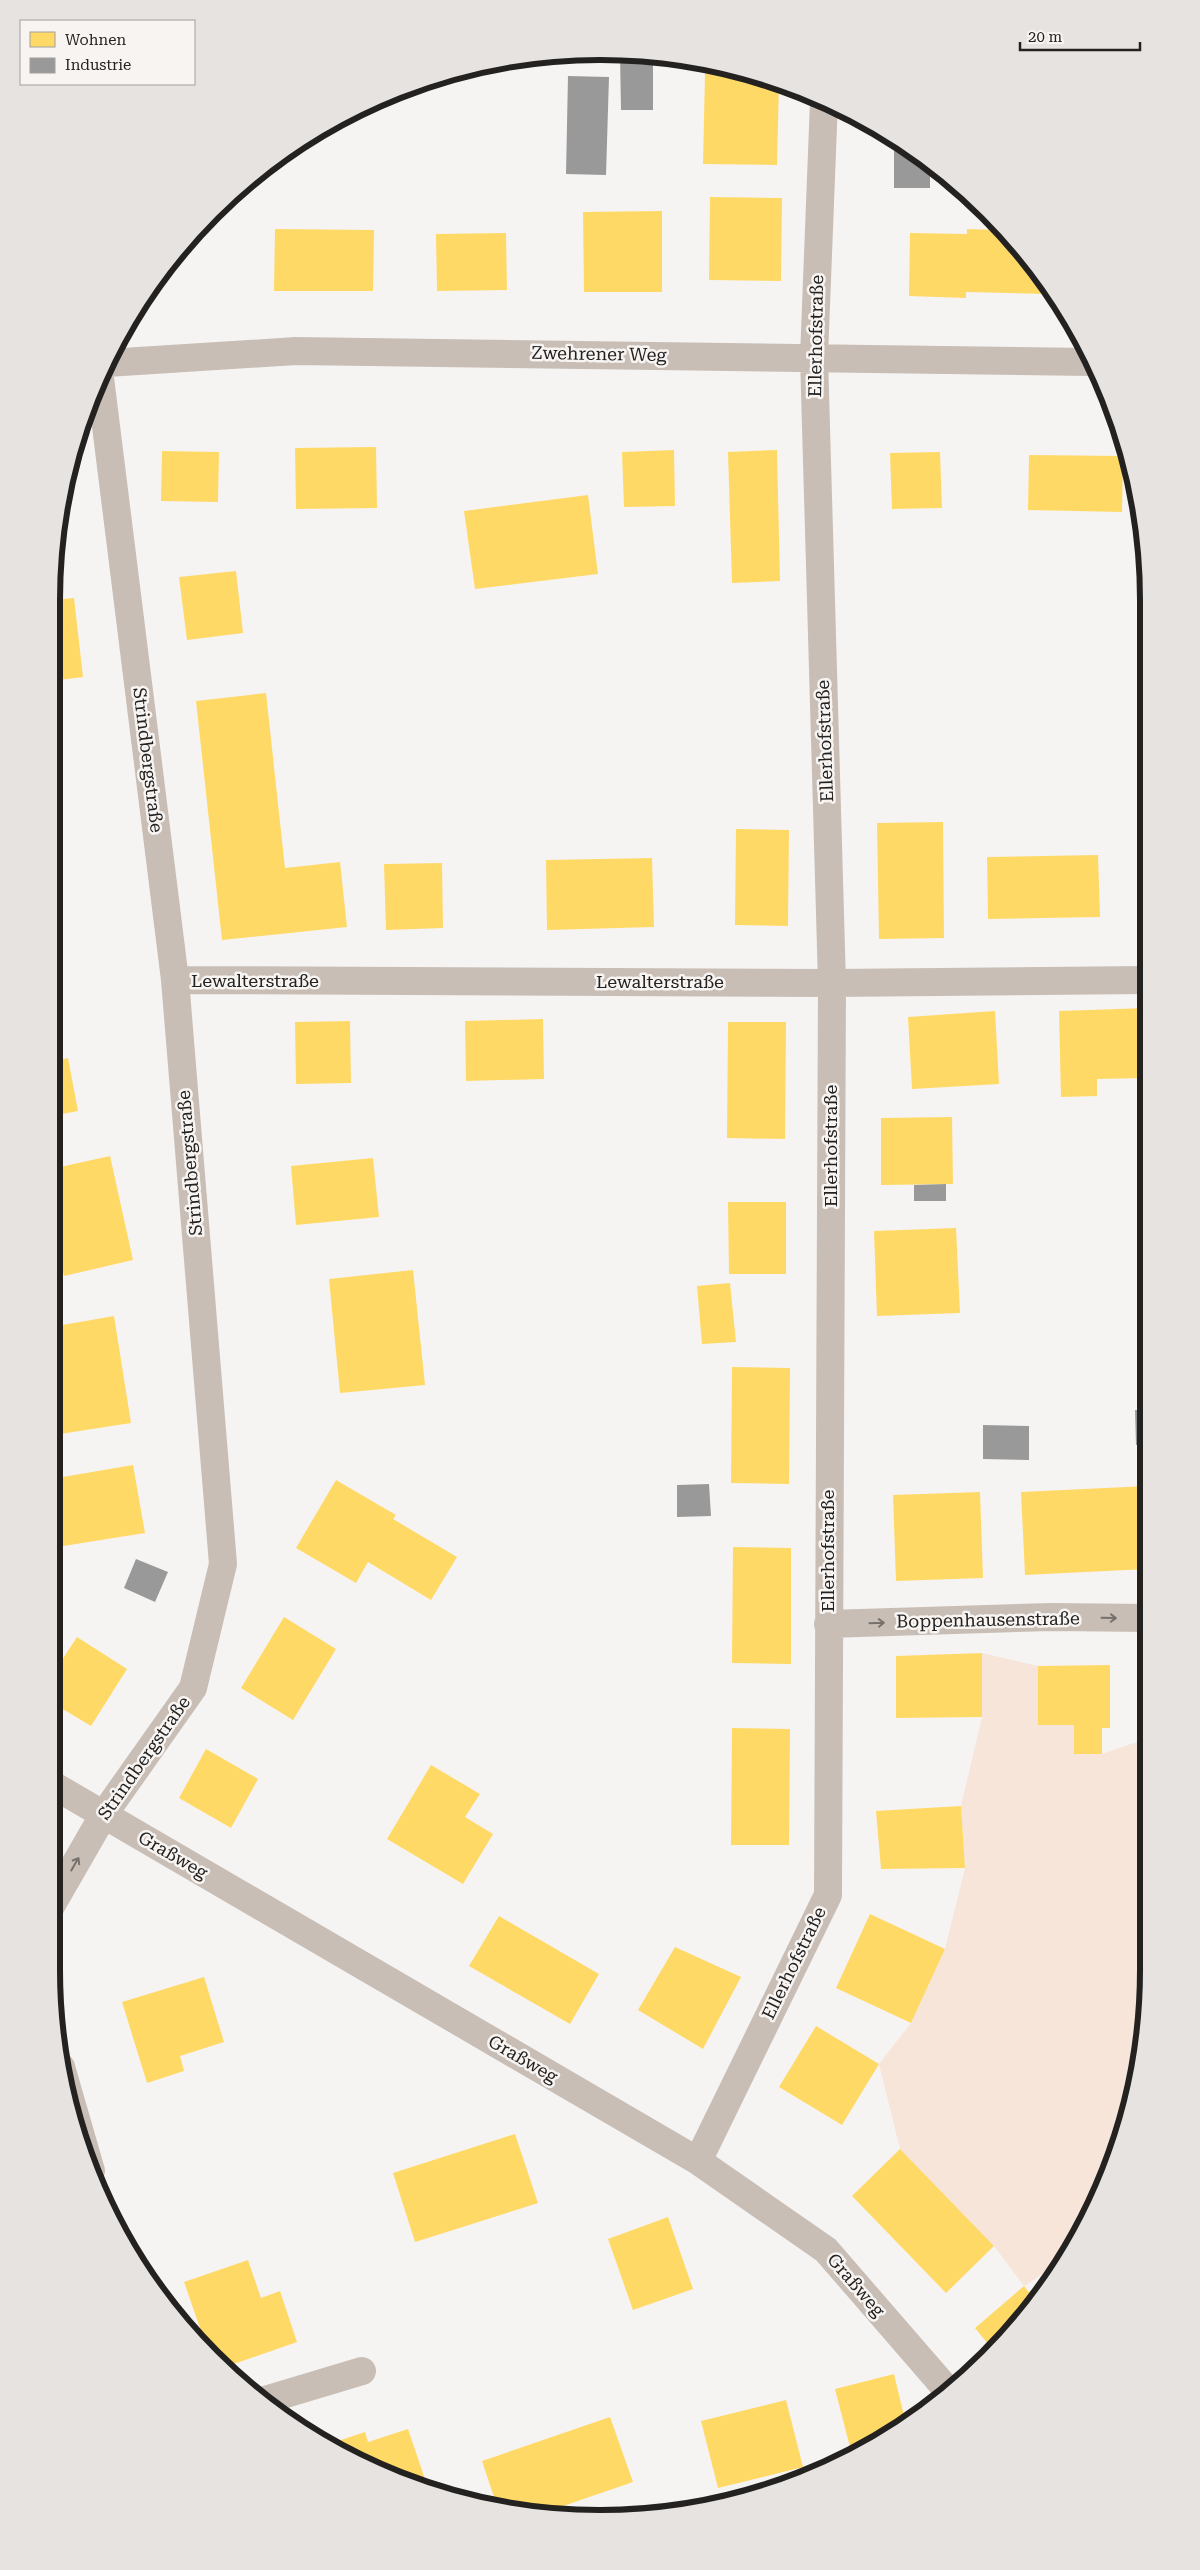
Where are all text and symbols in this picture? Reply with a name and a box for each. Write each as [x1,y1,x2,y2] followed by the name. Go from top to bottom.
[20,20,195,85] legend
[1020,20,1140,52] scale bar
[1028,28,1063,46] text: 20 m
[65,31,126,49] text: Wohnen
[65,56,131,74] text: Industrie
[804,274,827,397] street label: Ellerhofstraße
[531,342,668,365] street label: Zwehrener Weg
[812,679,837,803] street label: Ellerhofstraße
[129,686,168,834] street label: Strindbergstraße
[191,970,319,991] street label: Lewalterstraße
[596,971,724,992] street label: Lewalterstraße
[820,1085,841,1207] street label: Ellerhofstraße
[173,1089,206,1237] street label: Strindbergstraße
[817,1490,838,1612] street label: Ellerhofstraße
[896,1607,1080,1632] street label: Boppenhausenstraße
[1100,1613,1117,1623] one-way arrow
[868,1618,884,1627] one-way arrow
[93,1692,194,1824] street label: Strindbergstraße
[135,1826,212,1883] street label: Graßweg
[71,1857,81,1872] one-way arrow
[757,1903,830,2023] street label: Ellerhofstraße
[485,2030,562,2087] street label: Graßweg
[823,2249,890,2321] street label: Graßweg

